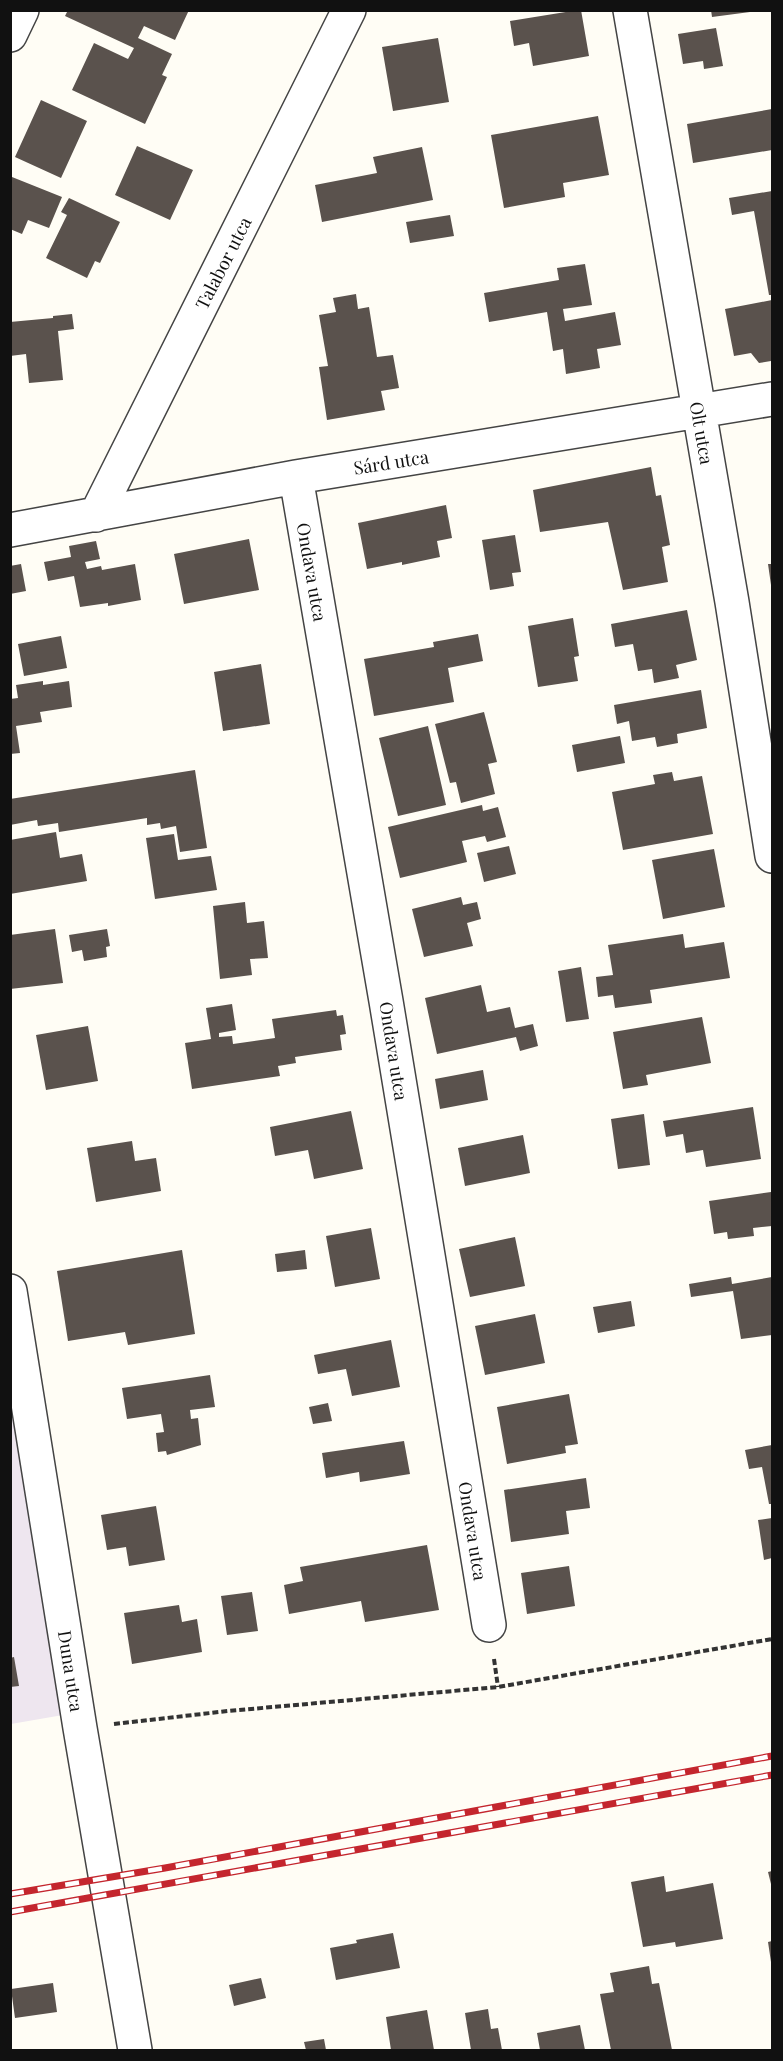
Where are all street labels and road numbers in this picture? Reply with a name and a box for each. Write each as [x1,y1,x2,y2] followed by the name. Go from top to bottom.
[189,213,257,313] street label: Talabor utca
[685,400,719,466] street label: Olt utca
[352,444,430,480] street label: Sárd utca
[292,521,332,623] street label: Ondava utca
[374,1000,414,1102] street label: Ondava utca
[453,1480,493,1582] street label: Ondava utca
[53,1629,89,1713] street label: Duna utca

